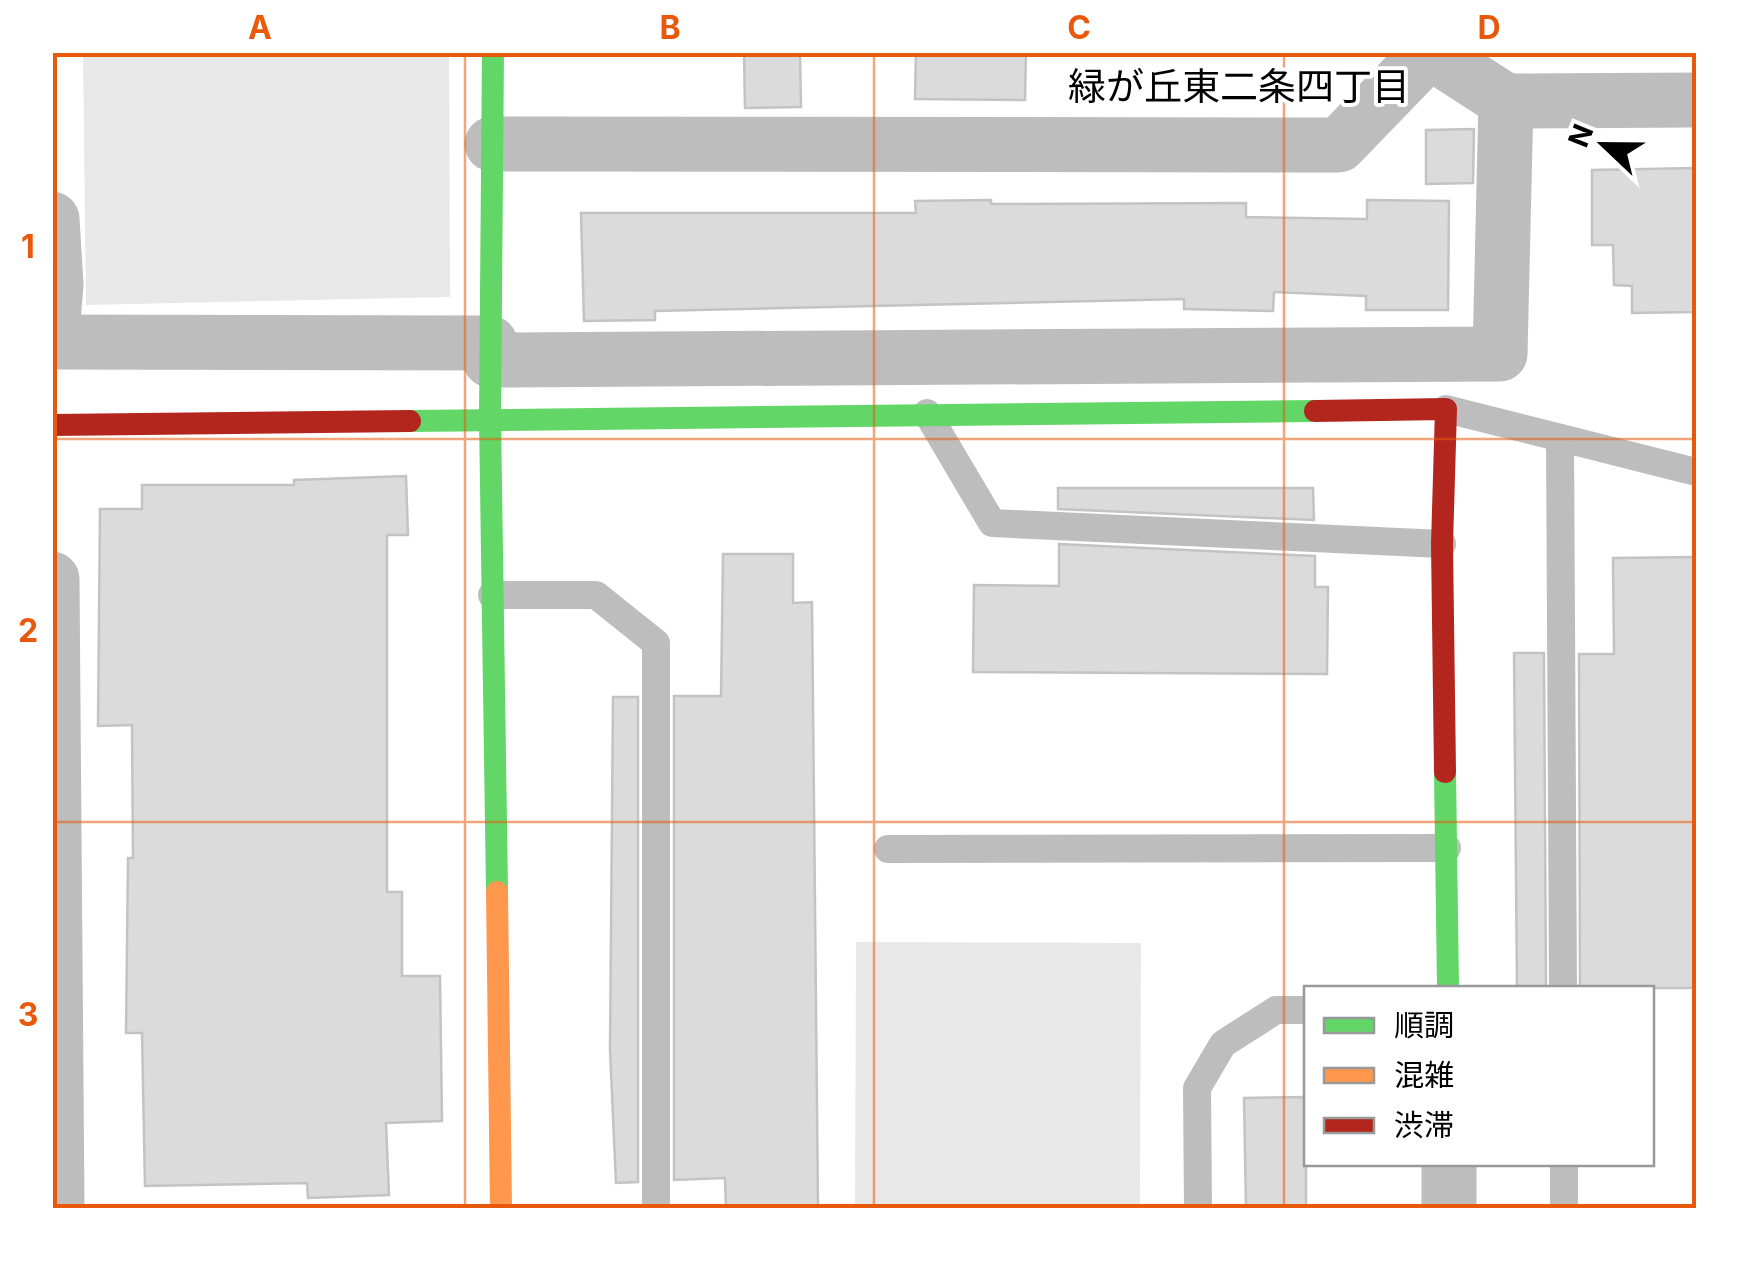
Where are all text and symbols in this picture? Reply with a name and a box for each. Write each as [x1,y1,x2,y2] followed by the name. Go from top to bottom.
[248,8,272,47] text: A
[659,8,681,47] text: B
[1067,8,1091,47] text: C
[1477,8,1501,47] text: D
[1068,63,1410,109] district label: 緑が丘東二条四丁目
[1554,95,1654,195] north arrow
[1561,119,1601,152] text: N
[21,227,35,266] text: 1
[18,611,38,650] text: 2
[1304,986,1654,1166] legend
[18,995,38,1034] text: 3
[1394,1007,1454,1043] text: 順調
[1394,1057,1454,1093] text: 混雑
[1394,1107,1454,1143] text: 渋滞

